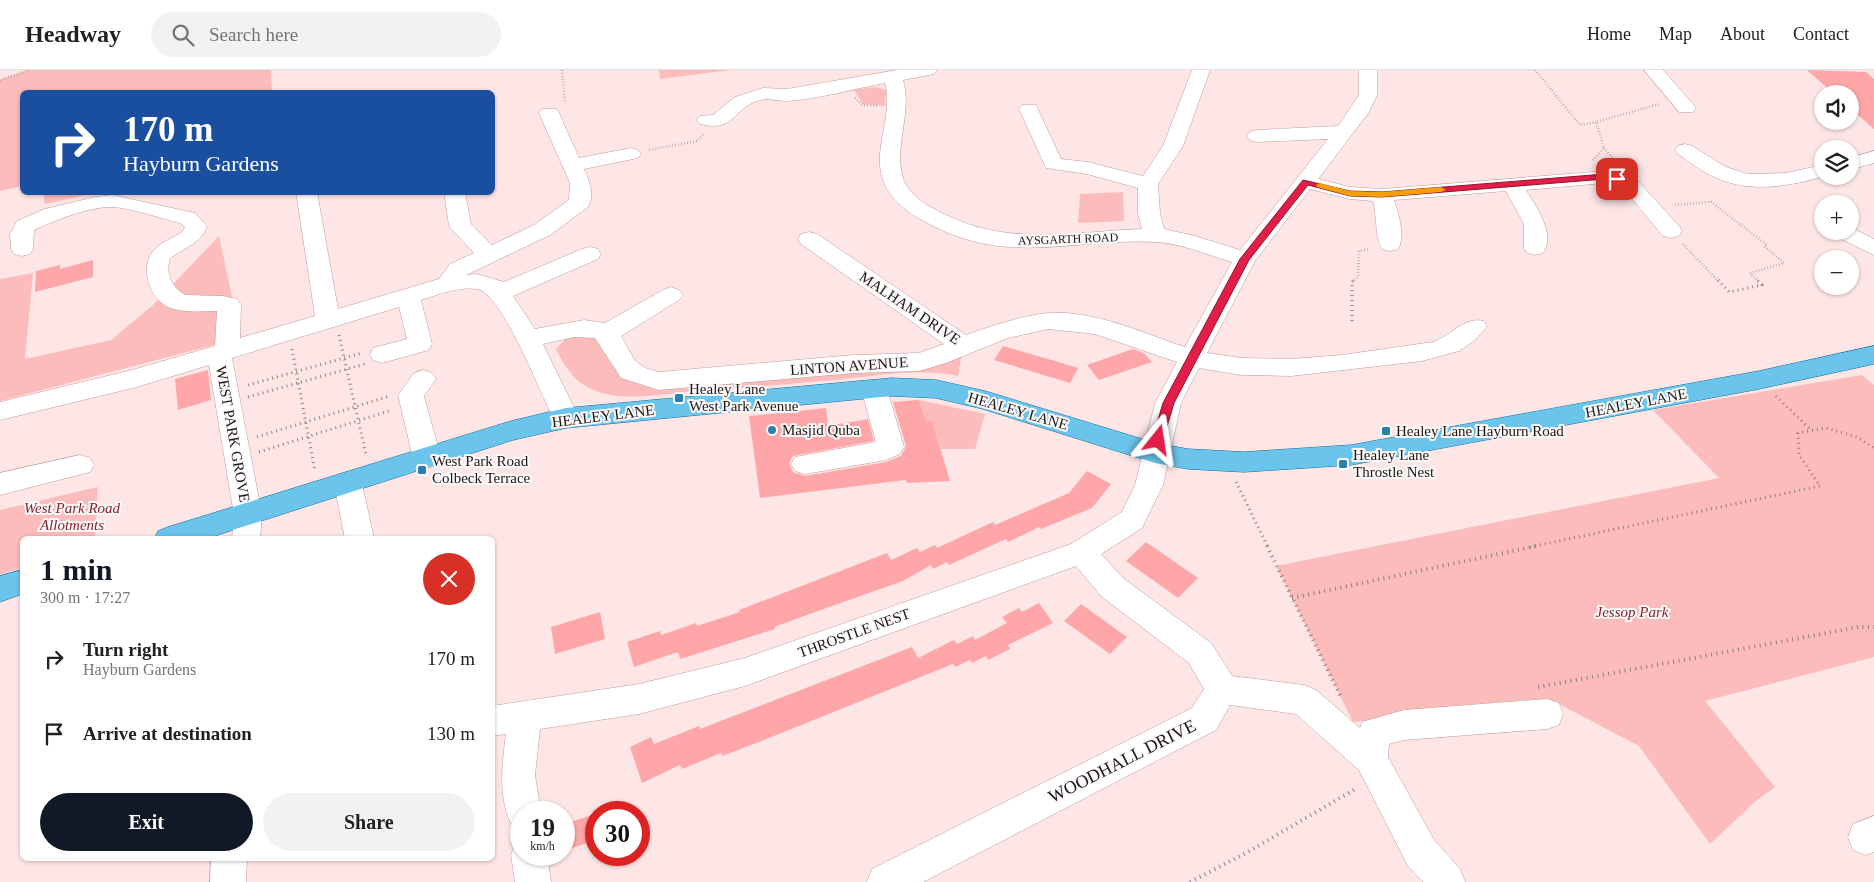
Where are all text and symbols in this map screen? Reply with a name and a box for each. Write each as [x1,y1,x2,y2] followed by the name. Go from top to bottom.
[151,12,501,57] search box
[25,21,121,47] text: Headway
[169,21,197,49] icon: search
[209,24,298,45] text: Search here
[1587,24,1631,44] text: Home
[1659,24,1692,44] text: Map
[1720,24,1765,44] text: About
[1793,24,1849,44] text: Contact
[1814,85,1859,295] map controls
[1814,85,1859,130] button: sound
[40,110,105,175] icon: right
[123,110,213,149] text: 170 m
[1814,140,1859,185] button: layers
[123,151,279,176] text: Hayburn Gardens
[1596,158,1638,200] pin
[1603,165,1631,193] icon: arrive
[1814,195,1859,240] button: +
[1018,230,1119,248] street label: AYSGARTH ROAD
[1814,250,1859,295] button: −
[857,268,963,348] street label: MALHAM DRIVE
[789,354,909,378] street label: LINTON AVENUE
[213,364,253,504] street label: WEST PARK GROVE
[689,381,799,414] place label: Healey Lane West Park Avenue
[1584,385,1688,421] street label: HEALEY LANE
[966,389,1070,433] street label: HEALEY LANE
[673,392,685,404] marker: Healey Lane West Park Avenue
[551,402,655,430] street label: HEALEY LANE
[1131,413,1183,465] position arrow
[782,422,860,438] place label: Masjid Quba
[1396,423,1564,439] place label: Healey Lane Hayburn Road
[766,424,778,436] marker: Masjid Quba
[1380,425,1392,437] marker: Healey Lane Hayburn Road
[1353,447,1435,480] place label: Healey Lane Throstle Nest
[432,453,531,486] place label: West Park Road Colbeck Terrace
[1337,458,1349,470] marker: Healey Lane Throstle Nest
[416,464,428,476] marker: West Park Road Colbeck Terrace
[24,500,121,533] park label: West Park Road Allotments
[40,553,113,586] text: 1 min
[423,553,475,605] button: close
[40,589,130,606] text: 300 m · 17:27
[1596,604,1669,620] park label: Jessop Park
[796,605,912,661] street label: THROSTLE NEST
[83,639,168,660] text: Turn right
[40,645,68,673] icon: right
[427,648,475,669] text: 170 m
[83,661,196,678] text: Hayburn Gardens
[1045,715,1199,807] street label: WOODHALL DRIVE
[40,720,68,748] icon: arrive
[83,723,252,744] text: Arrive at destination
[427,723,475,744] text: 130 m
[40,793,253,851] button: Exit
[263,793,475,851] button: Share
[585,801,650,866] speed limit sign: 30
[530,814,555,841] text: 19
[530,839,555,853] text: km/h

